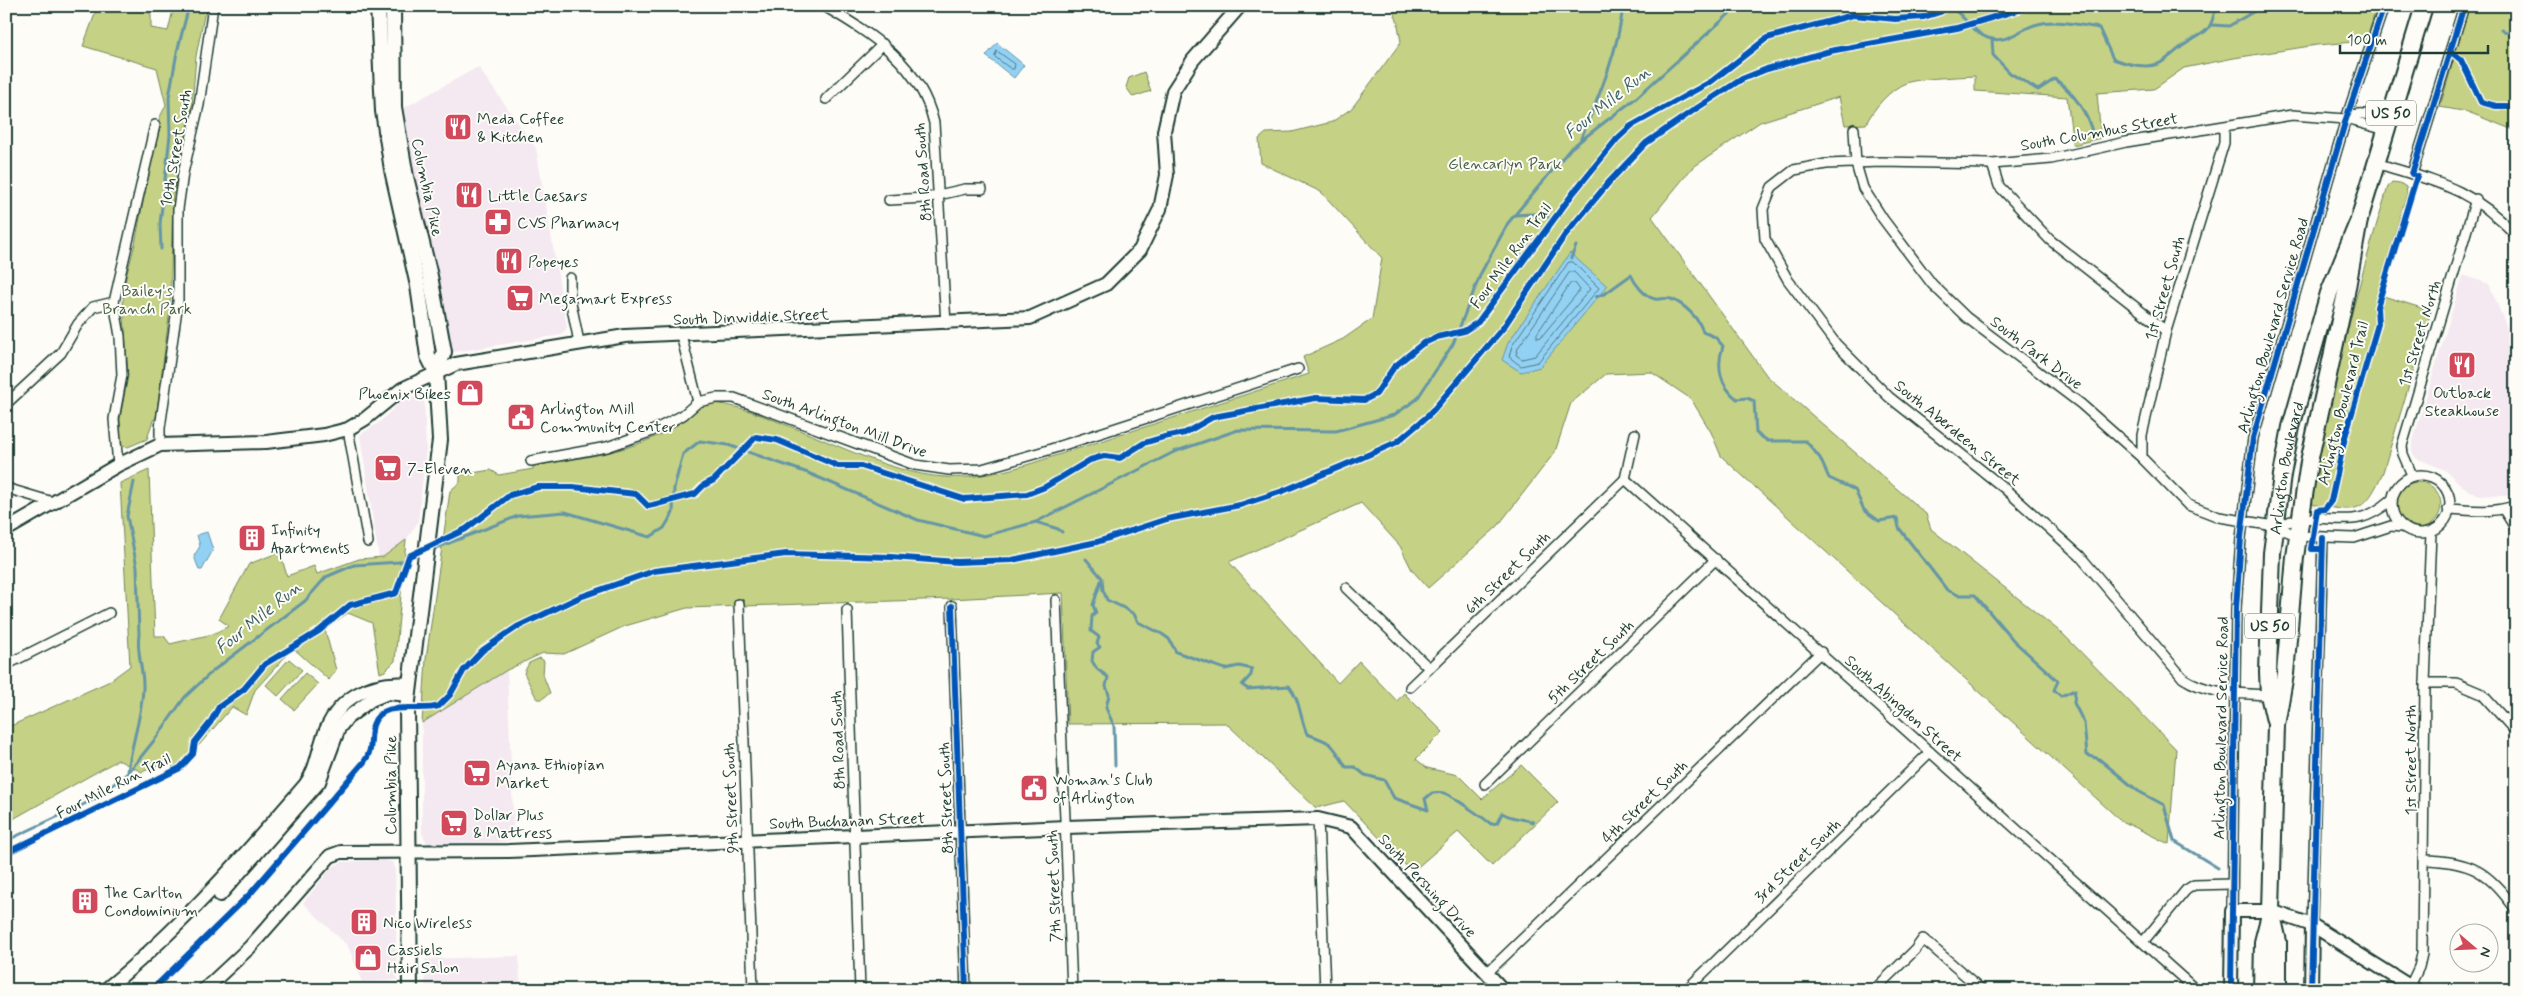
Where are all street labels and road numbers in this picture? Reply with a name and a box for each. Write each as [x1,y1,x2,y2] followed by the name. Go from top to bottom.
[156,88,197,209] street label: 10th Street South
[2366,100,2416,126] road number: US 50
[2019,108,2180,157] street label: South Columbus Street
[910,122,937,222] street label: 8th Road South
[406,136,447,239] street label: Columbia Pike
[1466,199,1557,313] street label: Four Mile Run Trail
[2233,215,2315,436] street label: Arlington Boulevard Service Road
[2141,234,2190,343] street label: 1st Street South
[2394,278,2447,389] street label: 1st Street North
[673,304,830,331] street label: South Dinwiddie Street
[1986,312,2087,395] street label: South Park Drive
[2313,319,2375,488] street label: Arlington Boulevard Trail
[1889,376,2025,491] street label: South Aberdeen Street
[759,384,930,464] street label: South Arlington Mill Drive
[2265,399,2310,536] street label: Arlington Boulevard
[1461,527,1555,619] street label: 6th Street South
[2245,614,2295,638] road number: US 50
[1543,615,1639,709] street label: 5th Street South
[2209,616,2235,840] street label: Arlington Boulevard Service Road
[1839,651,1967,769] street label: South Abingdon Street
[826,690,851,790] street label: 8th Road South
[2401,705,2422,815] street label: 1st Street North
[381,735,402,835] street label: Columbia Pike
[719,742,744,854] street label: 9th Street South
[934,742,959,854] street label: 8th Street South
[53,748,175,824] street label: Four Mile Run Trail
[1597,756,1693,849] street label: 4th Street South
[769,808,926,835] street label: South Buchanan Street
[1750,814,1846,908] street label: 3rd Street South
[1042,829,1067,943] street label: 7th Street South
[1372,829,1481,943] street label: South Pershing Drive

